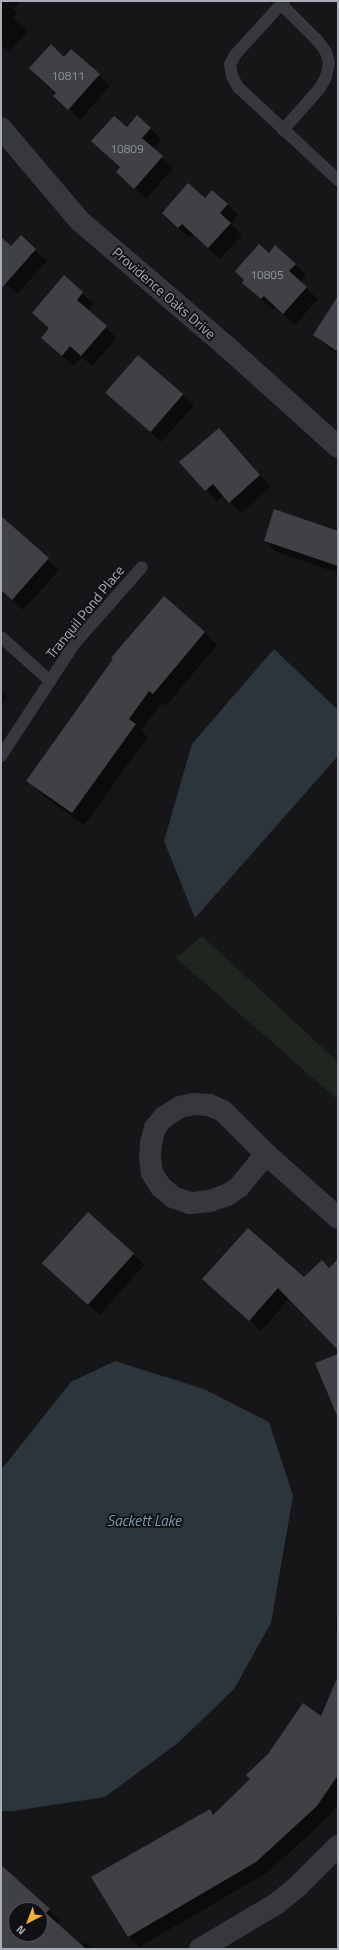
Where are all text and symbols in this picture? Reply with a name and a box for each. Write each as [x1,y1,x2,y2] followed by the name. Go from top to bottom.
[51,69,85,83] house number: 10811
[110,142,144,156] house number: 10809
[109,244,219,342] street label: Providence Oaks Drive
[250,268,284,282] house number: 10805
[42,562,128,662] street label: Tranquil Pond Place
[107,1512,181,1530] water label: Sackett Lake
[8,1902,48,1942] north arrow
[12,1922,29,1939] text: N

